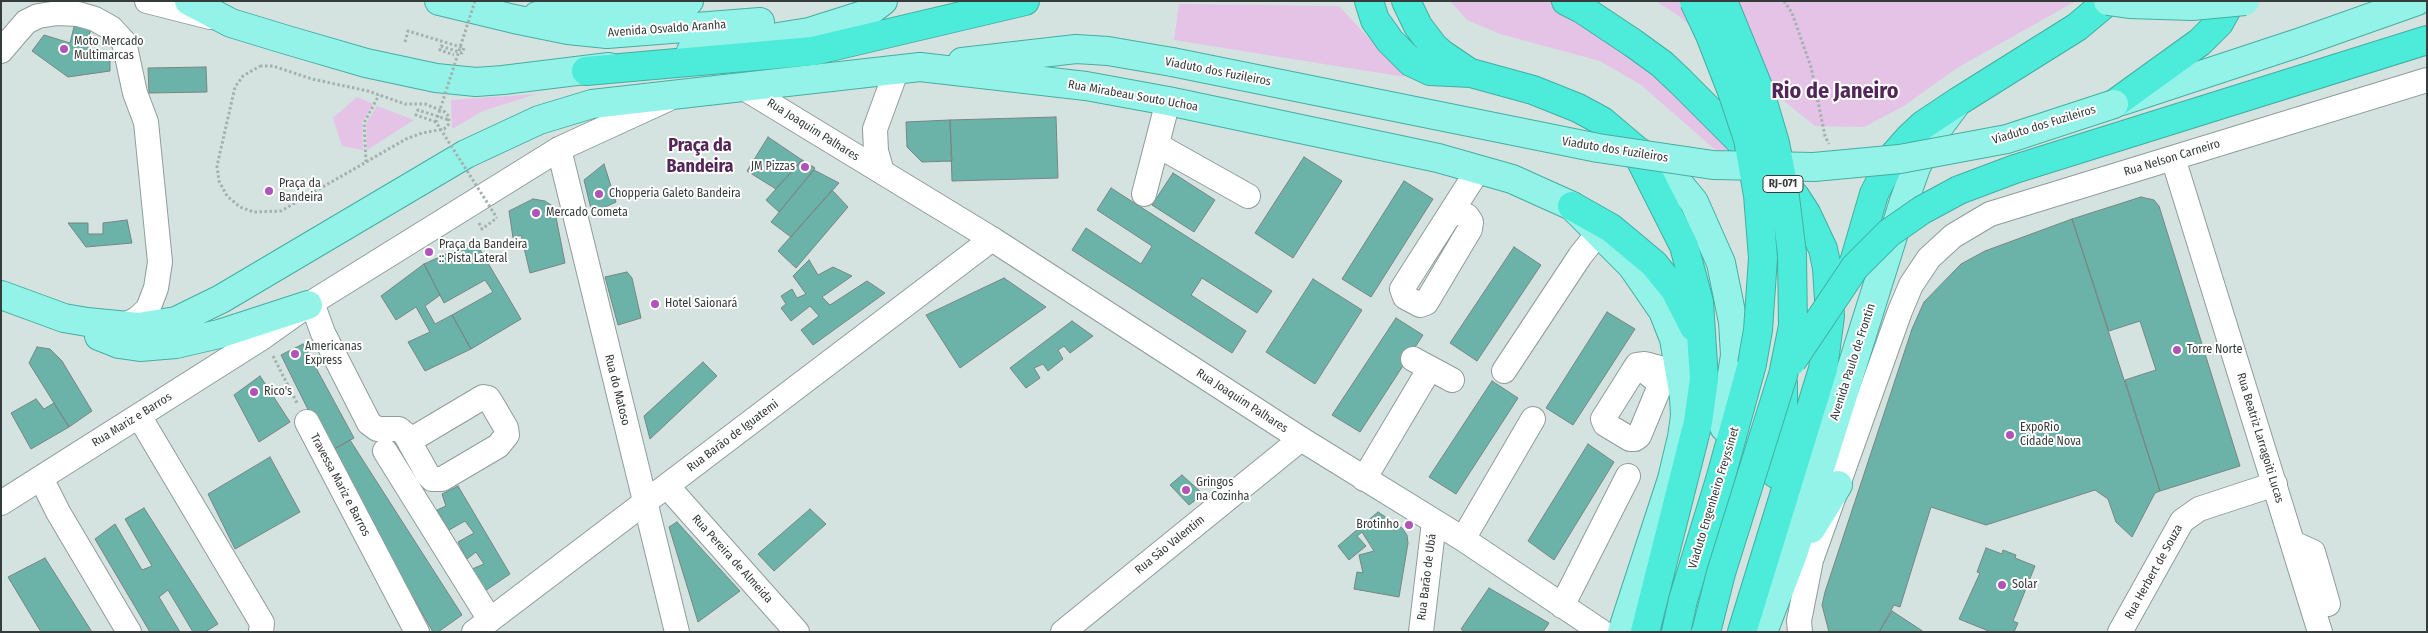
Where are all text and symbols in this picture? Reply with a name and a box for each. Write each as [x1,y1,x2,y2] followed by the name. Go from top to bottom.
[607,18,727,40] street label: Avenida Osvaldo Aranha
[74,35,144,63] place label: Moto Mercado Multimarcas
[58,43,70,55] marker: Moto Mercado Multimarcas
[1164,55,1272,89] street label: Viaduto dos Fuzileiros
[1067,77,1199,115] street label: Rua Mirabeau Souto Uchoa
[1772,79,1898,105] district label: Rio de Janeiro
[764,96,862,164] street label: Rua Joaquim Palhares
[1991,102,2097,148] street label: Viaduto dos Fuzileiros
[1561,134,1669,166] street label: Viaduto dos Fuzileiros
[666,135,734,178] district label: Praça da Bandeira
[2122,137,2222,179] street label: Rua Nelson Carneiro
[751,160,795,174] place label: JM Pizzas
[799,161,811,173] marker: JM Pizzas
[1763,175,1803,192] road number: RJ-071
[279,177,323,205] place label: Praça da Bandeira
[263,185,275,197] marker: Praça da Bandeira
[609,187,741,201] place label: Chopperia Galeto Bandeira
[593,188,605,200] marker: Chopperia Galeto Bandeira
[546,206,628,220] place label: Mercado Cometa
[530,207,542,219] marker: Mercado Cometa
[439,238,527,266] place label: Praça da Bandeira :: Pista Lateral
[423,246,435,258] marker: Praça da Bandeira :: Pista Lateral
[665,297,737,311] place label: Hotel Saionará
[649,298,661,310] marker: Hotel Saionará
[1827,302,1879,422] street label: Avenida Paulo de Frontin
[305,340,362,368] place label: Americanas Express
[2187,343,2242,357] place label: Torre Norte
[2171,344,2183,356] marker: Torre Norte
[289,348,301,360] marker: Americanas Express
[601,353,633,427] street label: Rua do Matoso
[1193,366,1291,436] street label: Rua Joaquim Palhares
[2233,371,2287,505] street label: Rua Beatriz Larragoiti Lucas
[264,385,292,399] place label: Rico's
[248,386,260,398] marker: Rico's
[89,390,175,450] street label: Rua Mariz e Barros
[684,397,782,475] street label: Rua Barão de Iguatemi
[2020,421,2081,449] place label: ExpoRio Cidade Nova
[1686,425,1742,571] street label: Viaduto Engenheiro Freyssinet
[2004,429,2016,441] marker: ExpoRio Cidade Nova
[307,431,373,539] street label: Travessa Mariz e Barros
[1196,476,1249,504] place label: Gringos na Cozinha
[1180,484,1192,496] marker: Gringos na Cozinha
[689,512,775,606] street label: Rua Pereira de Almeida
[1132,513,1208,577] street label: Rua São Valentim
[1356,518,1399,532] place label: Brotinho
[1403,519,1415,531] marker: Brotinho
[2122,522,2186,622] street label: Rua Herbert de Souza
[1415,533,1439,621] street label: Rua Barão de Ubá
[2012,578,2037,592] place label: Solar
[1996,579,2008,591] marker: Solar

